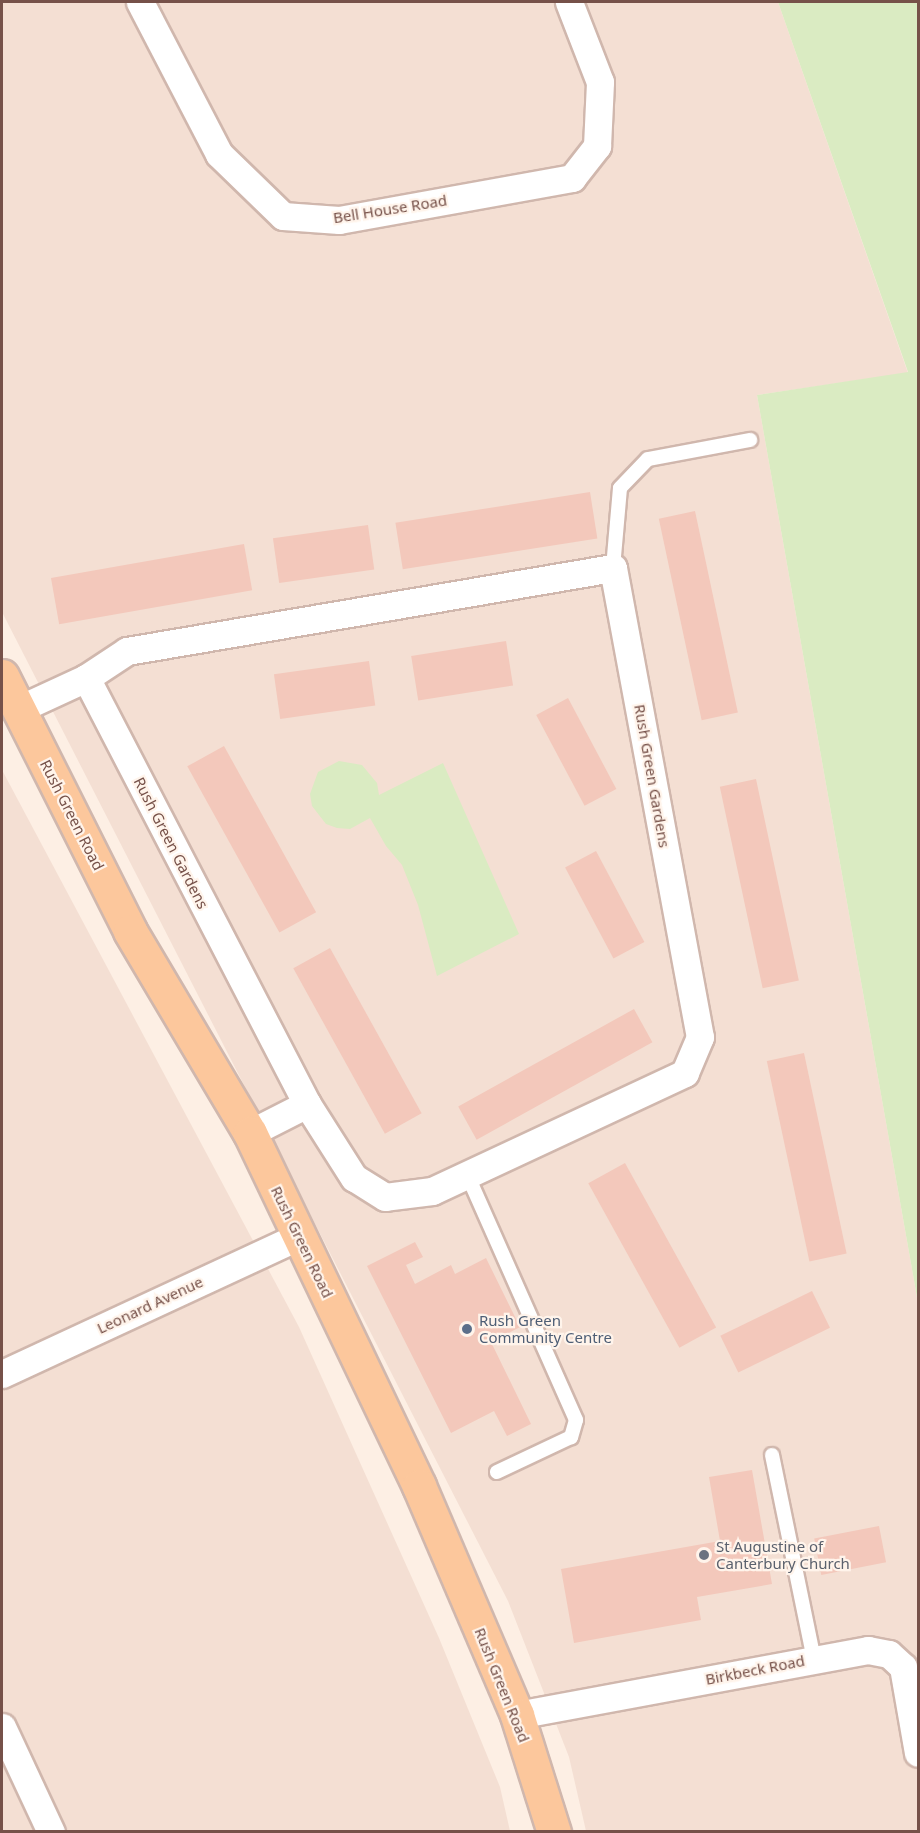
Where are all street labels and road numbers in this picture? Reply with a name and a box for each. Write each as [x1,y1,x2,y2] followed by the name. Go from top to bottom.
[332,191,448,227] street label: Bell House Road
[631,703,673,849] street label: Rush Green Gardens
[36,757,108,873] street label: Rush Green Road
[130,774,212,912] street label: Rush Green Gardens
[267,1183,337,1301] street label: Rush Green Road
[94,1273,206,1337] street label: Leonard Avenue
[471,1625,533,1745] street label: Rush Green Road
[704,1652,806,1688] street label: Birkbeck Road

